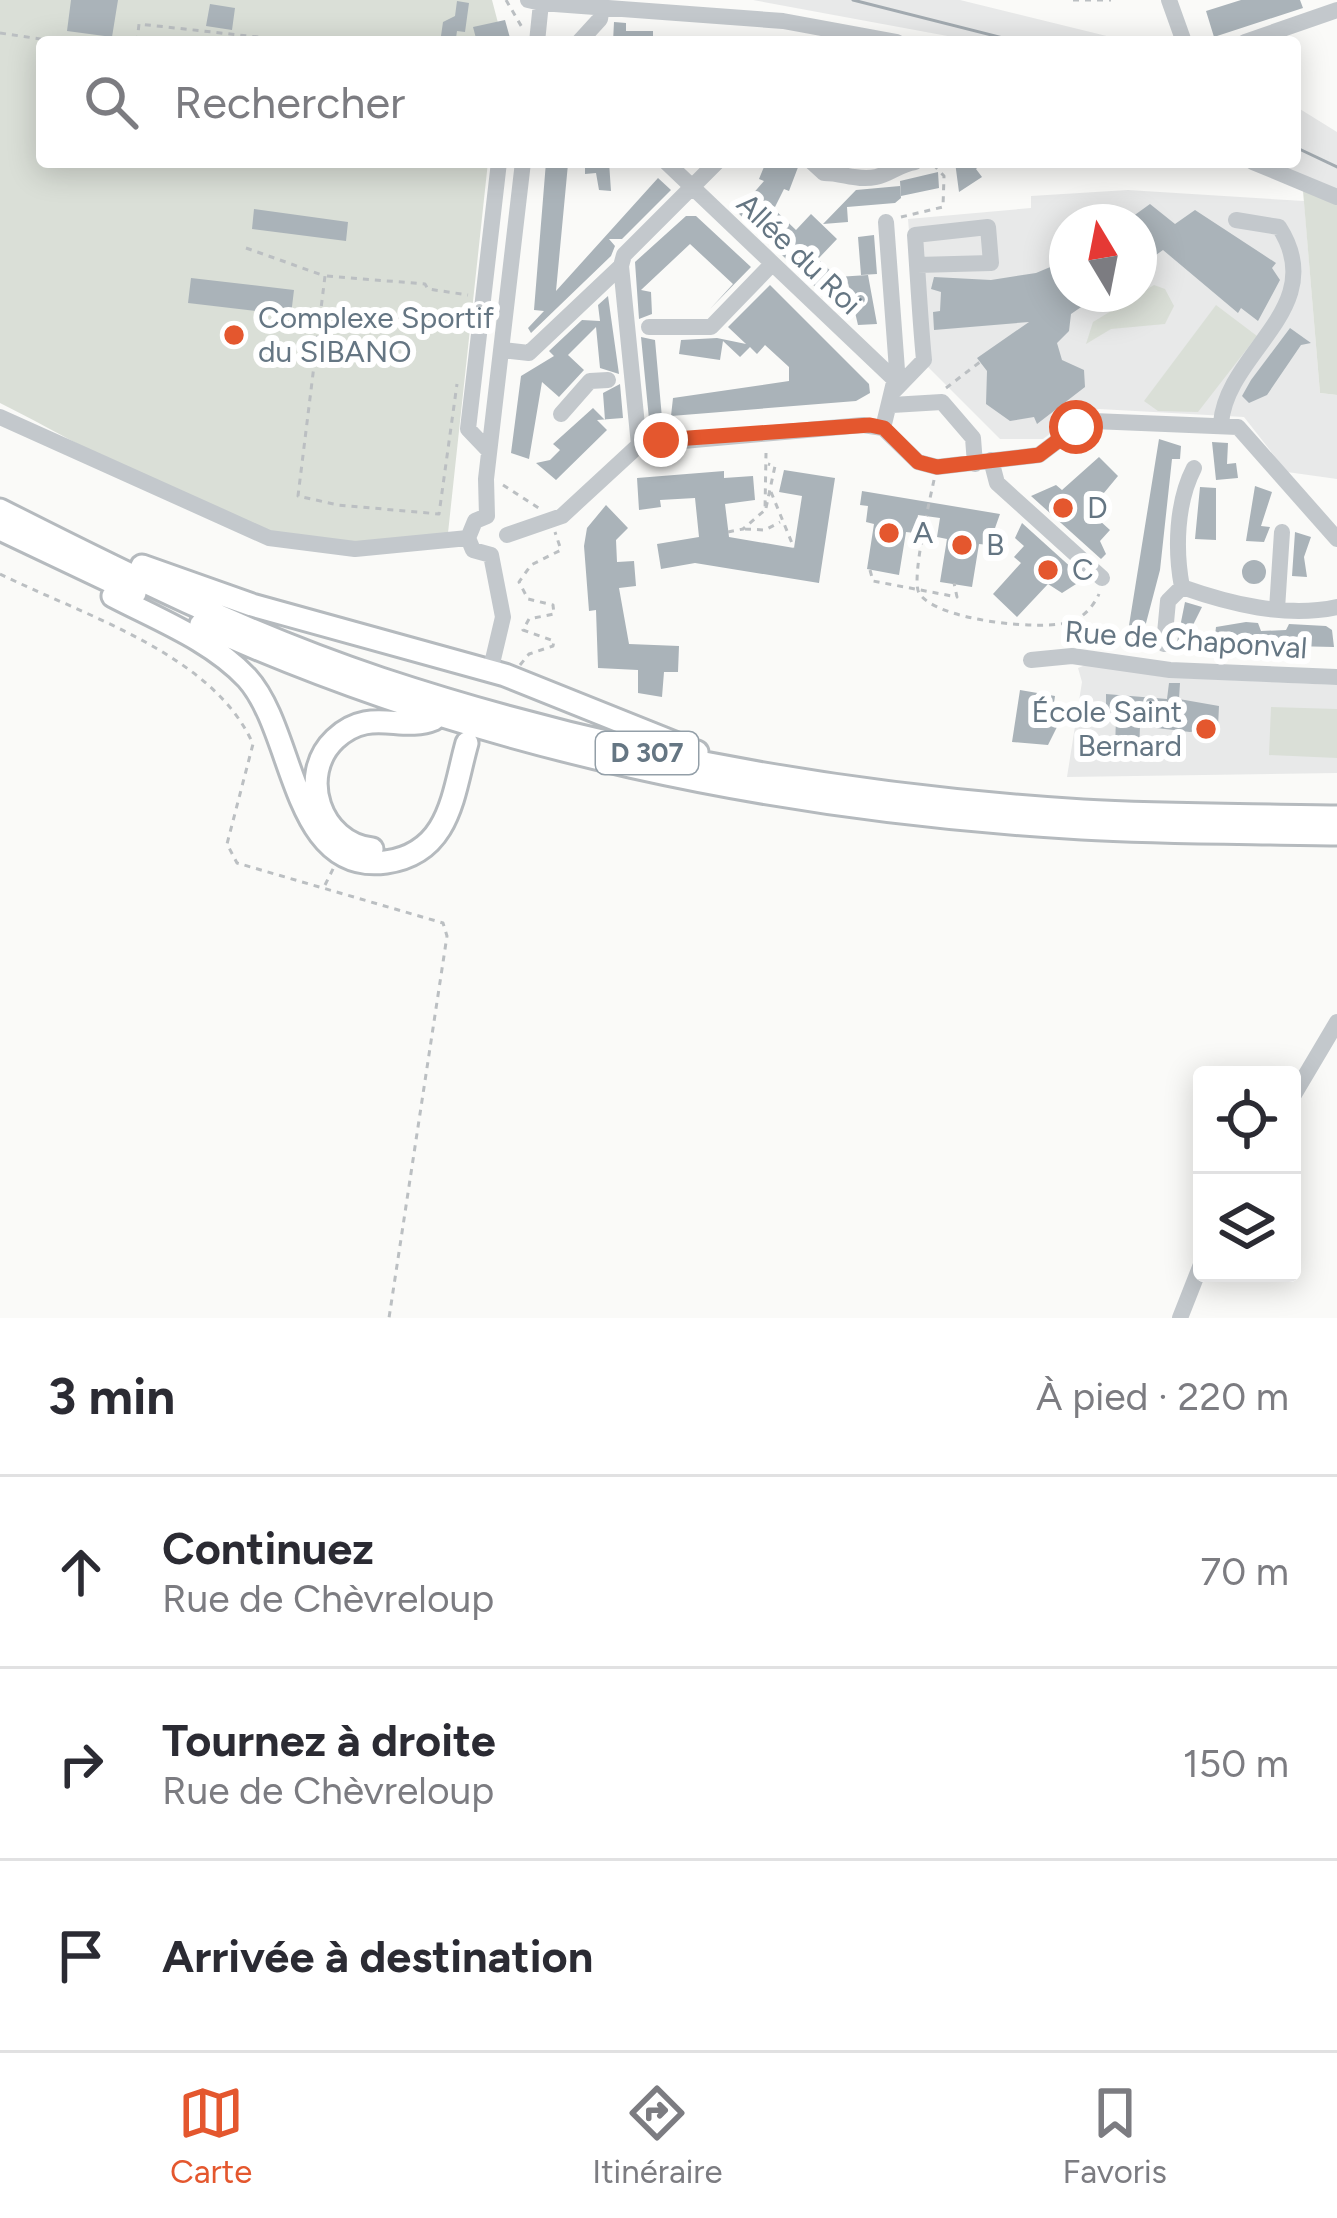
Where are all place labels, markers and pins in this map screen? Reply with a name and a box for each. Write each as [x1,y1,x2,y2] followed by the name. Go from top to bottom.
[258,299,494,370] place label: Complexe Sportif du SIBANO
[221,322,247,348] marker: Complexe Sportif du SIBANO
[1087,489,1108,526] place label: D
[1050,495,1076,521] marker: D
[913,514,934,551] place label: A
[876,520,902,546] marker: A
[986,526,1004,563] place label: B
[949,532,975,558] marker: B
[1072,551,1094,588] place label: C
[1035,557,1061,583] marker: C
[1031,693,1182,764] place label: École Saint Bernard
[1193,716,1219,742] marker: École Saint Bernard

